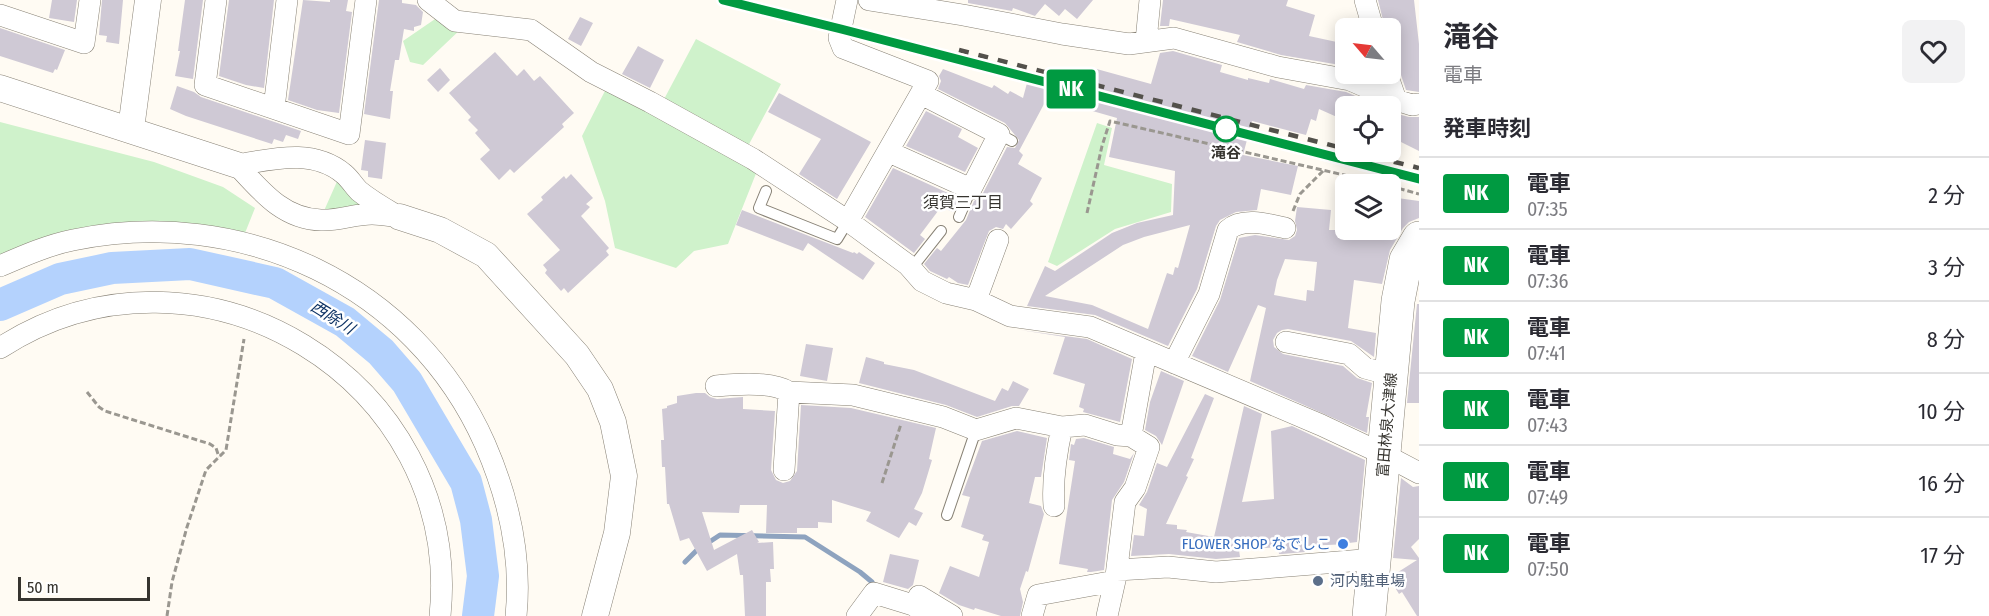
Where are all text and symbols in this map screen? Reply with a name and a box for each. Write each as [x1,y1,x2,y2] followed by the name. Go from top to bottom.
[1335,18,1401,84] north arrow
[1335,18,1401,240] map controls
[1443,20,1499,53] text: 滝谷
[1902,20,1965,83] button: heart
[1443,63,1483,87] text: 電車
[1044,70,1098,109] line badge: NK
[1059,76,1083,102] text: NK
[1335,96,1401,162] button: locate
[1443,115,1531,142] text: 発車時刻
[1213,116,1239,142] marker: 滝谷
[1211,144,1241,162] place label: 滝谷
[1527,170,1571,197] text: 電車
[1335,174,1401,240] button: layers
[1464,180,1488,206] text: NK
[1928,182,1965,209] text: 2 分
[923,193,1003,212] district label: 須賀三丁目
[1527,197,1568,221] text: 07:35
[1527,242,1571,269] text: 電車
[1464,252,1488,278] text: NK
[1928,254,1965,281] text: 3 分
[1527,269,1569,293] text: 07:36
[307,297,360,339] water label: 西除川
[1527,314,1571,341] text: 電車
[1464,324,1488,350] text: NK
[1927,326,1965,353] text: 8 分
[1527,341,1566,365] text: 07:41
[1373,372,1401,478] street label: 富田林泉大津線
[1527,386,1571,413] text: 電車
[1464,396,1488,422] text: NK
[1918,398,1965,425] text: 10 分
[1527,413,1568,437] text: 07:43
[1527,458,1571,485] text: 電車
[1464,468,1488,494] text: NK
[1918,470,1965,497] text: 16 分
[1527,485,1568,509] text: 07:49
[1527,530,1571,557] text: 電車
[1182,535,1331,553] place label: FLOWER SHOP なでしこ
[1336,537,1350,551] marker: FLOWER SHOP なでしこ
[1464,540,1488,566] text: NK
[1920,542,1965,569] text: 17 分
[1527,557,1569,581] text: 07:50
[1330,572,1405,590] place label: 河内駐車場
[18,574,150,602] scale bar
[1311,574,1325,588] marker: 河内駐車場
[27,578,59,597] text: 50 m

